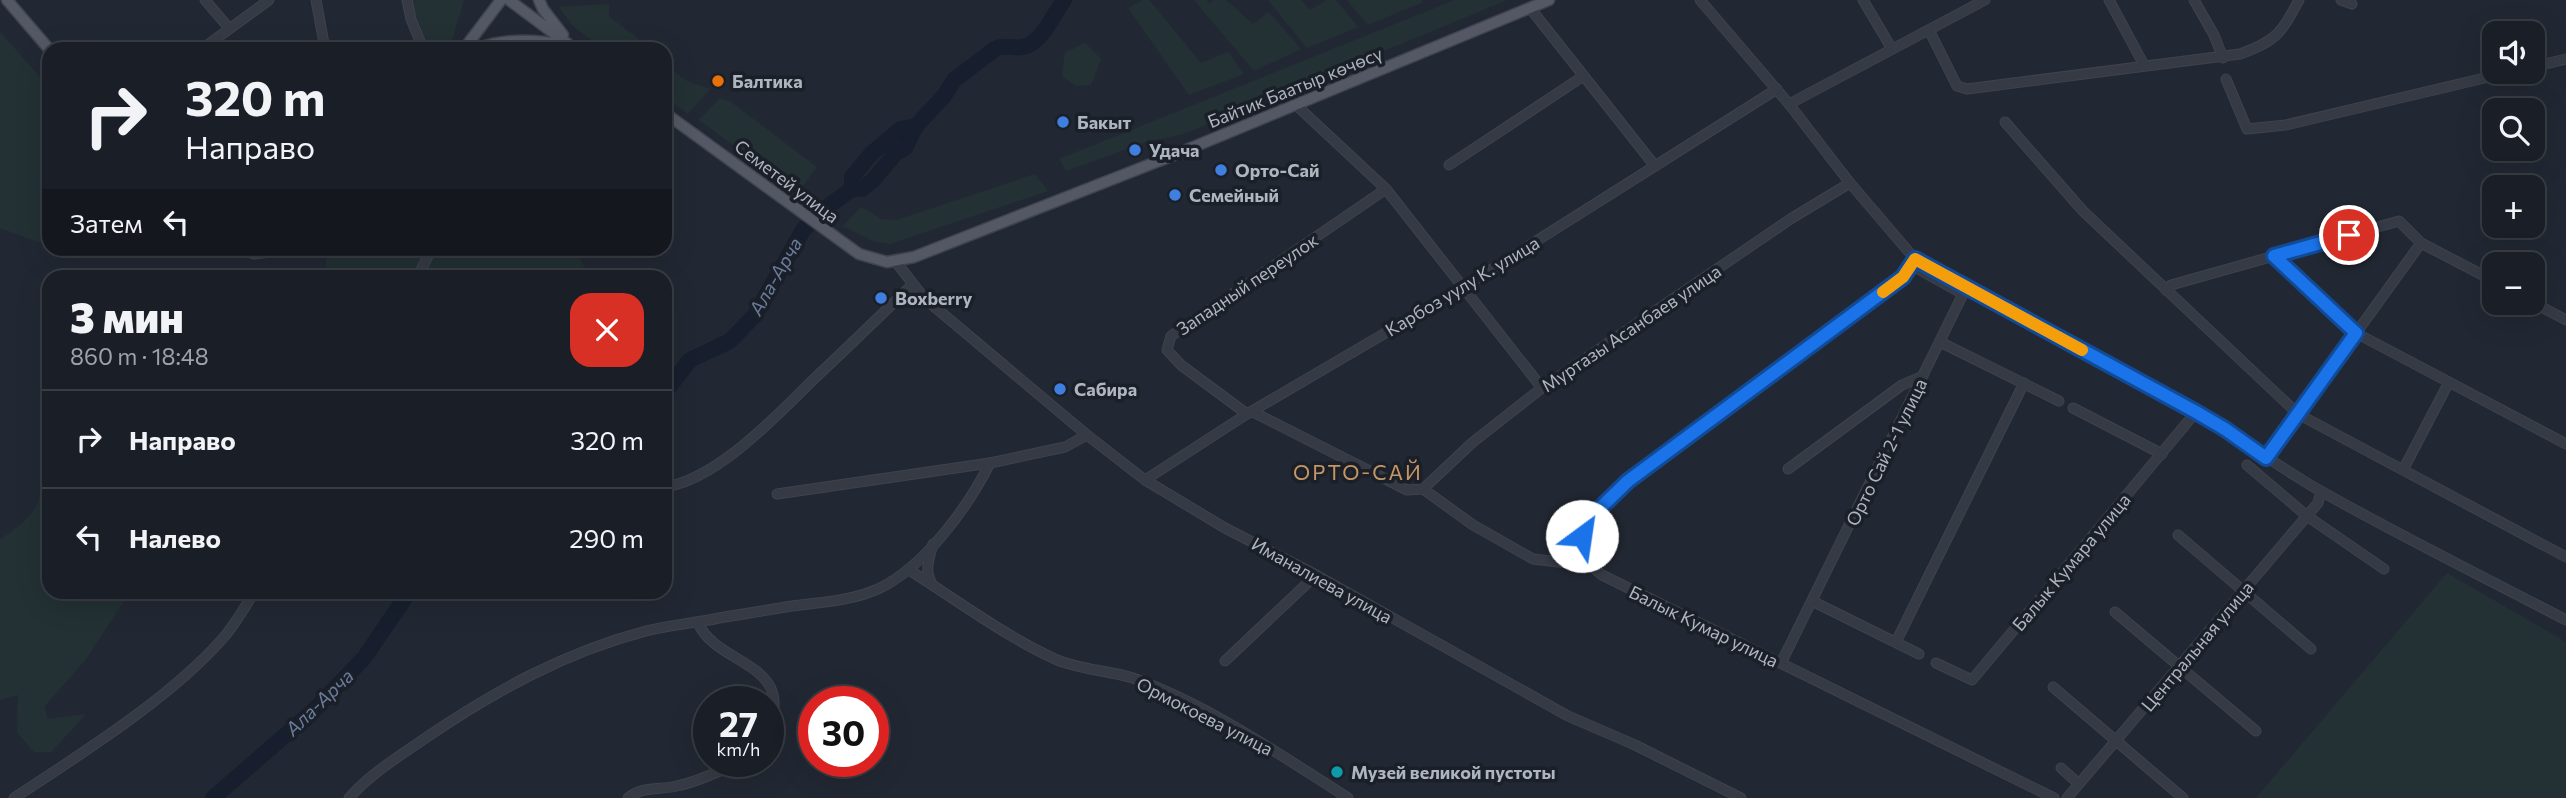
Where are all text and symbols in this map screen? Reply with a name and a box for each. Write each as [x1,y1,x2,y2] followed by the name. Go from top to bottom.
[2482,21,2545,315] map controls
[2482,21,2545,84] button: sound
[1204,42,1386,132] street label: Байтик Баатыр көчөсү
[185,66,326,126] text: 320 m
[70,70,161,161] icon: right
[732,70,803,92] place label: Балтика
[710,73,726,89] marker: Балтика
[2482,98,2545,161] button: search
[1077,111,1131,133] place label: Бакыт
[1055,114,1071,130] marker: Бакыт
[185,126,315,166] text: Направо
[730,135,844,227] street label: Семетей улица
[1149,139,1200,161] place label: Удача
[1127,142,1143,158] marker: Удача
[1235,159,1319,181] place label: Орто-Сай
[1213,162,1229,178] marker: Орто-Сай
[2482,175,2545,238] button: +
[1189,184,1279,206] place label: Семейный
[1167,187,1183,203] marker: Семейный
[157,203,195,241] icon: left
[2319,205,2379,265] pin
[70,207,143,238] text: Затем
[2330,216,2368,254] icon: arrive
[1172,228,1322,339] street label: Западный переулок
[1381,231,1543,341] street label: Карбоз уулу К. улица
[743,233,806,320] water label: Ала-Арча
[2482,252,2545,315] button: −
[1537,260,1725,396] street label: Муртазы Асанбаев улица
[895,287,972,309] place label: Boxberry
[70,290,184,342] text: 3 мин
[873,290,889,306] marker: Boxberry
[570,293,644,367] button: close
[70,342,209,370] text: 860 m · 18:48
[1841,375,1931,529] street label: Орто Сай 2-1 улица
[1074,378,1137,400] place label: Сабира
[1052,381,1068,397] marker: Сабира
[70,420,108,458] icon: right
[129,424,236,455] text: Направо
[570,424,644,455] text: 320 m
[1293,459,1423,484] district label: ОРТО-САЙ
[2007,489,2135,635] street label: Балык Кумара улица
[1545,499,1619,573] position arrow
[70,518,108,556] icon: left
[129,522,221,553] text: Налево
[569,522,644,553] text: 290 m
[1248,532,1396,628] street label: Иманалиева улица
[2136,576,2258,716] street label: Центральная улица
[1626,580,1782,672] street label: Балык Кумар улица
[279,664,358,741] water label: Ала-Арча
[1133,672,1277,760] street label: Ормокоева улица
[798,686,889,777] speed limit sign: 30
[719,701,758,744] text: 27
[717,738,760,760] text: km/h
[1351,761,1556,783] place label: Музей великой пустоты
[1329,764,1345,780] marker: Музей великой пустоты

